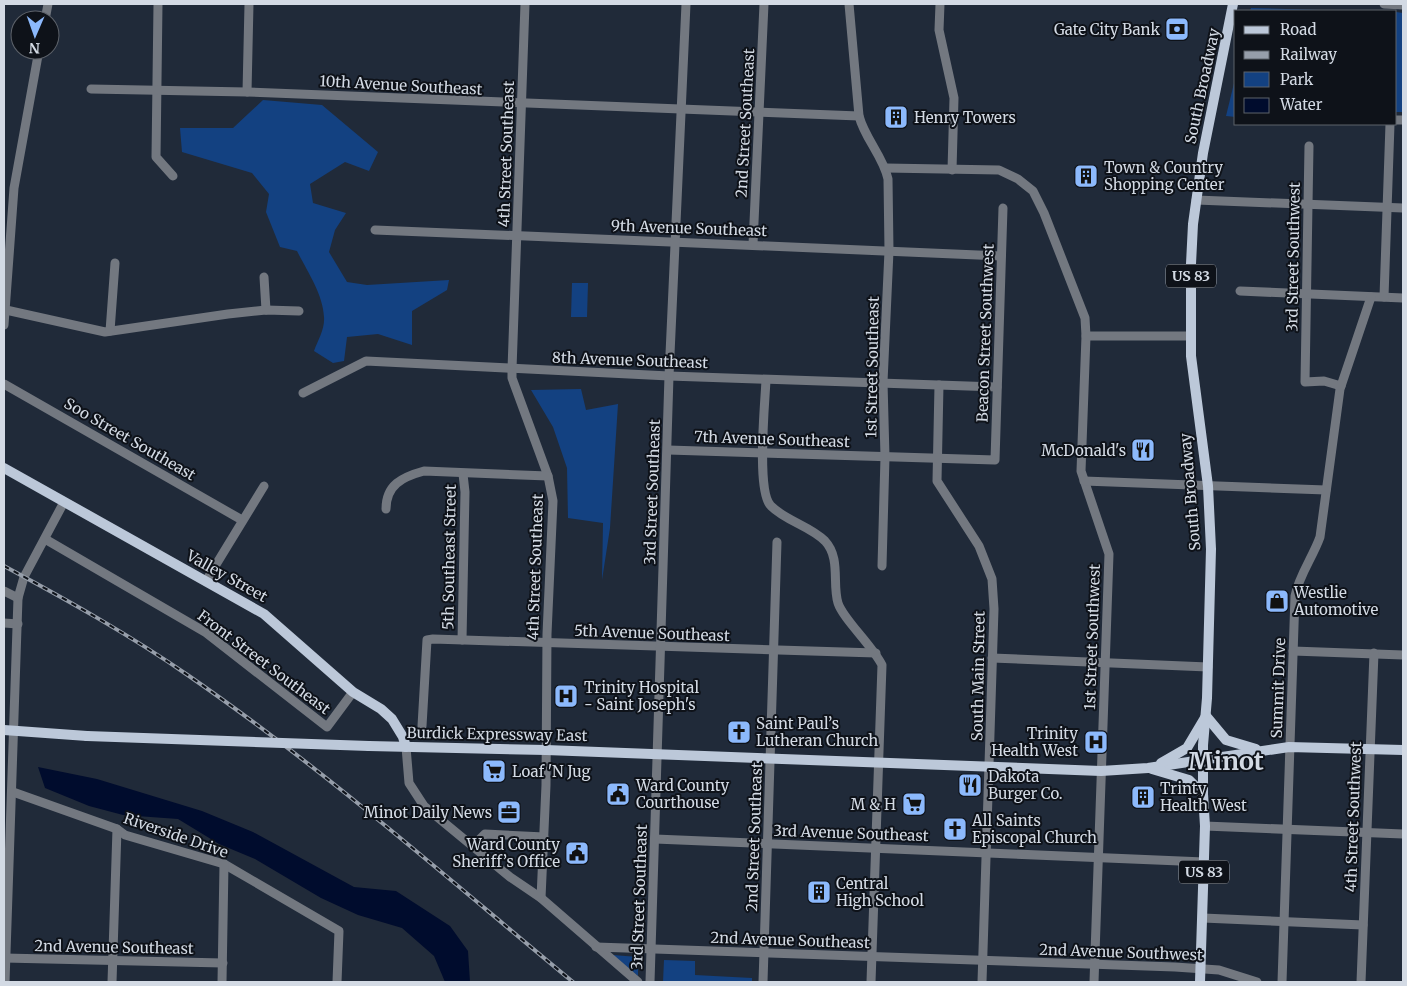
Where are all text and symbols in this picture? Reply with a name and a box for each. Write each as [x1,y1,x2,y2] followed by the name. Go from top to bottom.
[10,10,60,60] north arrow
[1234,10,1397,125] legend
[1164,16,1190,42] bank icon: Gate City Bank
[1054,20,1160,39] place label: Gate City Bank
[1280,20,1316,39] text: Road
[1180,26,1224,146] street label: South Broadway
[29,39,40,57] text: N
[1280,45,1337,64] text: Railway
[732,48,758,198] street label: 2nd Street Southeast
[1280,70,1314,89] text: Park
[319,71,483,99] street label: 10th Avenue Southeast
[494,80,518,228] street label: 4th Street Southeast
[1279,95,1323,114] text: Water
[883,104,909,130] building icon: Henry Towers
[914,108,1016,127] place label: Henry Towers
[1104,158,1225,194] place label: Town & Country Shopping Center
[1073,163,1099,189] building icon: Town & Country Shopping Center
[1282,182,1304,332] street label: 3rd Street Southwest
[611,216,768,240] street label: 9th Avenue Southeast
[972,243,998,423] street label: Beacon Street Southwest
[1166,264,1216,288] road number: US 83
[861,296,883,438] street label: 1st Street Southeast
[552,348,709,372] street label: 8th Avenue Southeast
[61,394,199,485] street label: Soo Street Southeast
[640,419,664,565] street label: 3rd Street Southeast
[694,427,850,451] street label: 7th Avenue Southeast
[1175,432,1205,552] street label: South Broadway
[1130,437,1156,463] restaurant icon: McDonald's
[1041,441,1126,460] place label: McDonald's
[438,484,460,630] street label: 5th Southeast Street
[523,493,547,641] street label: 4th Street Southeast
[182,545,271,606] street label: Valley Street
[1080,563,1104,710] street label: 1st Street Southwest
[1293,583,1378,619] place label: Westlie Automotive
[1264,588,1290,614] shop icon: Westlie Automotive
[194,606,334,718] street label: Front Street Southeast
[967,610,989,741] street label: South Main Street
[574,621,730,645] street label: 5th Avenue Southeast
[1267,637,1289,739] street label: Summit Drive
[584,678,700,714] place label: Trinity Hospital - Saint Joseph's
[553,683,579,709] hospital icon: Trinity Hospital - Saint Joseph's
[756,714,878,750] place label: Saint Paul’s Lutheran Church
[726,719,752,745] church icon: Saint Paul’s Lutheran Church
[406,723,588,745] street label: Burdick Expressway East
[991,724,1078,760] place label: Trinity Health West
[1083,729,1109,755] hospital icon: Trinity Health West
[1341,741,1365,893] street label: 4th Street Southwest
[1188,745,1264,777] district label: Minot
[481,758,507,784] supermarket icon: Loaf 'N Jug
[512,762,590,781] place label: Loaf 'N Jug
[742,762,766,912] street label: 2nd Street Southeast
[988,767,1063,803] place label: Dakota Burger Co.
[957,772,983,798] restaurant icon: Dakota Burger Co.
[635,776,730,812] place label: Ward County Courthouse
[1160,779,1247,815] place label: Trinty Health West
[605,781,631,807] public building icon: Ward County Courthouse
[1130,784,1156,810] building icon: Trinty Health West
[901,791,927,817] supermarket icon: M & H
[851,795,896,814] place label: M & H
[496,799,522,825] office icon: Minot Daily News
[364,803,492,822] place label: Minot Daily News
[121,808,231,862] street label: Riverside Drive
[971,811,1097,847] place label: All Saints Episcopal Church
[942,816,968,842] church icon: All Saints Episcopal Church
[773,821,929,845] street label: 3rd Avenue Southeast
[627,824,651,970] street label: 3rd Street Southeast
[452,835,560,871] place label: Ward County Sheriff’s Office
[564,840,590,866] public building icon: Ward County Sheriff’s Office
[1179,860,1229,884] road number: US 83
[836,874,924,910] place label: Central High School
[806,879,832,905] building icon: Central High School
[710,928,870,952] street label: 2nd Avenue Southeast
[34,936,194,958] street label: 2nd Avenue Southeast
[1039,940,1203,964] street label: 2nd Avenue Southwest

